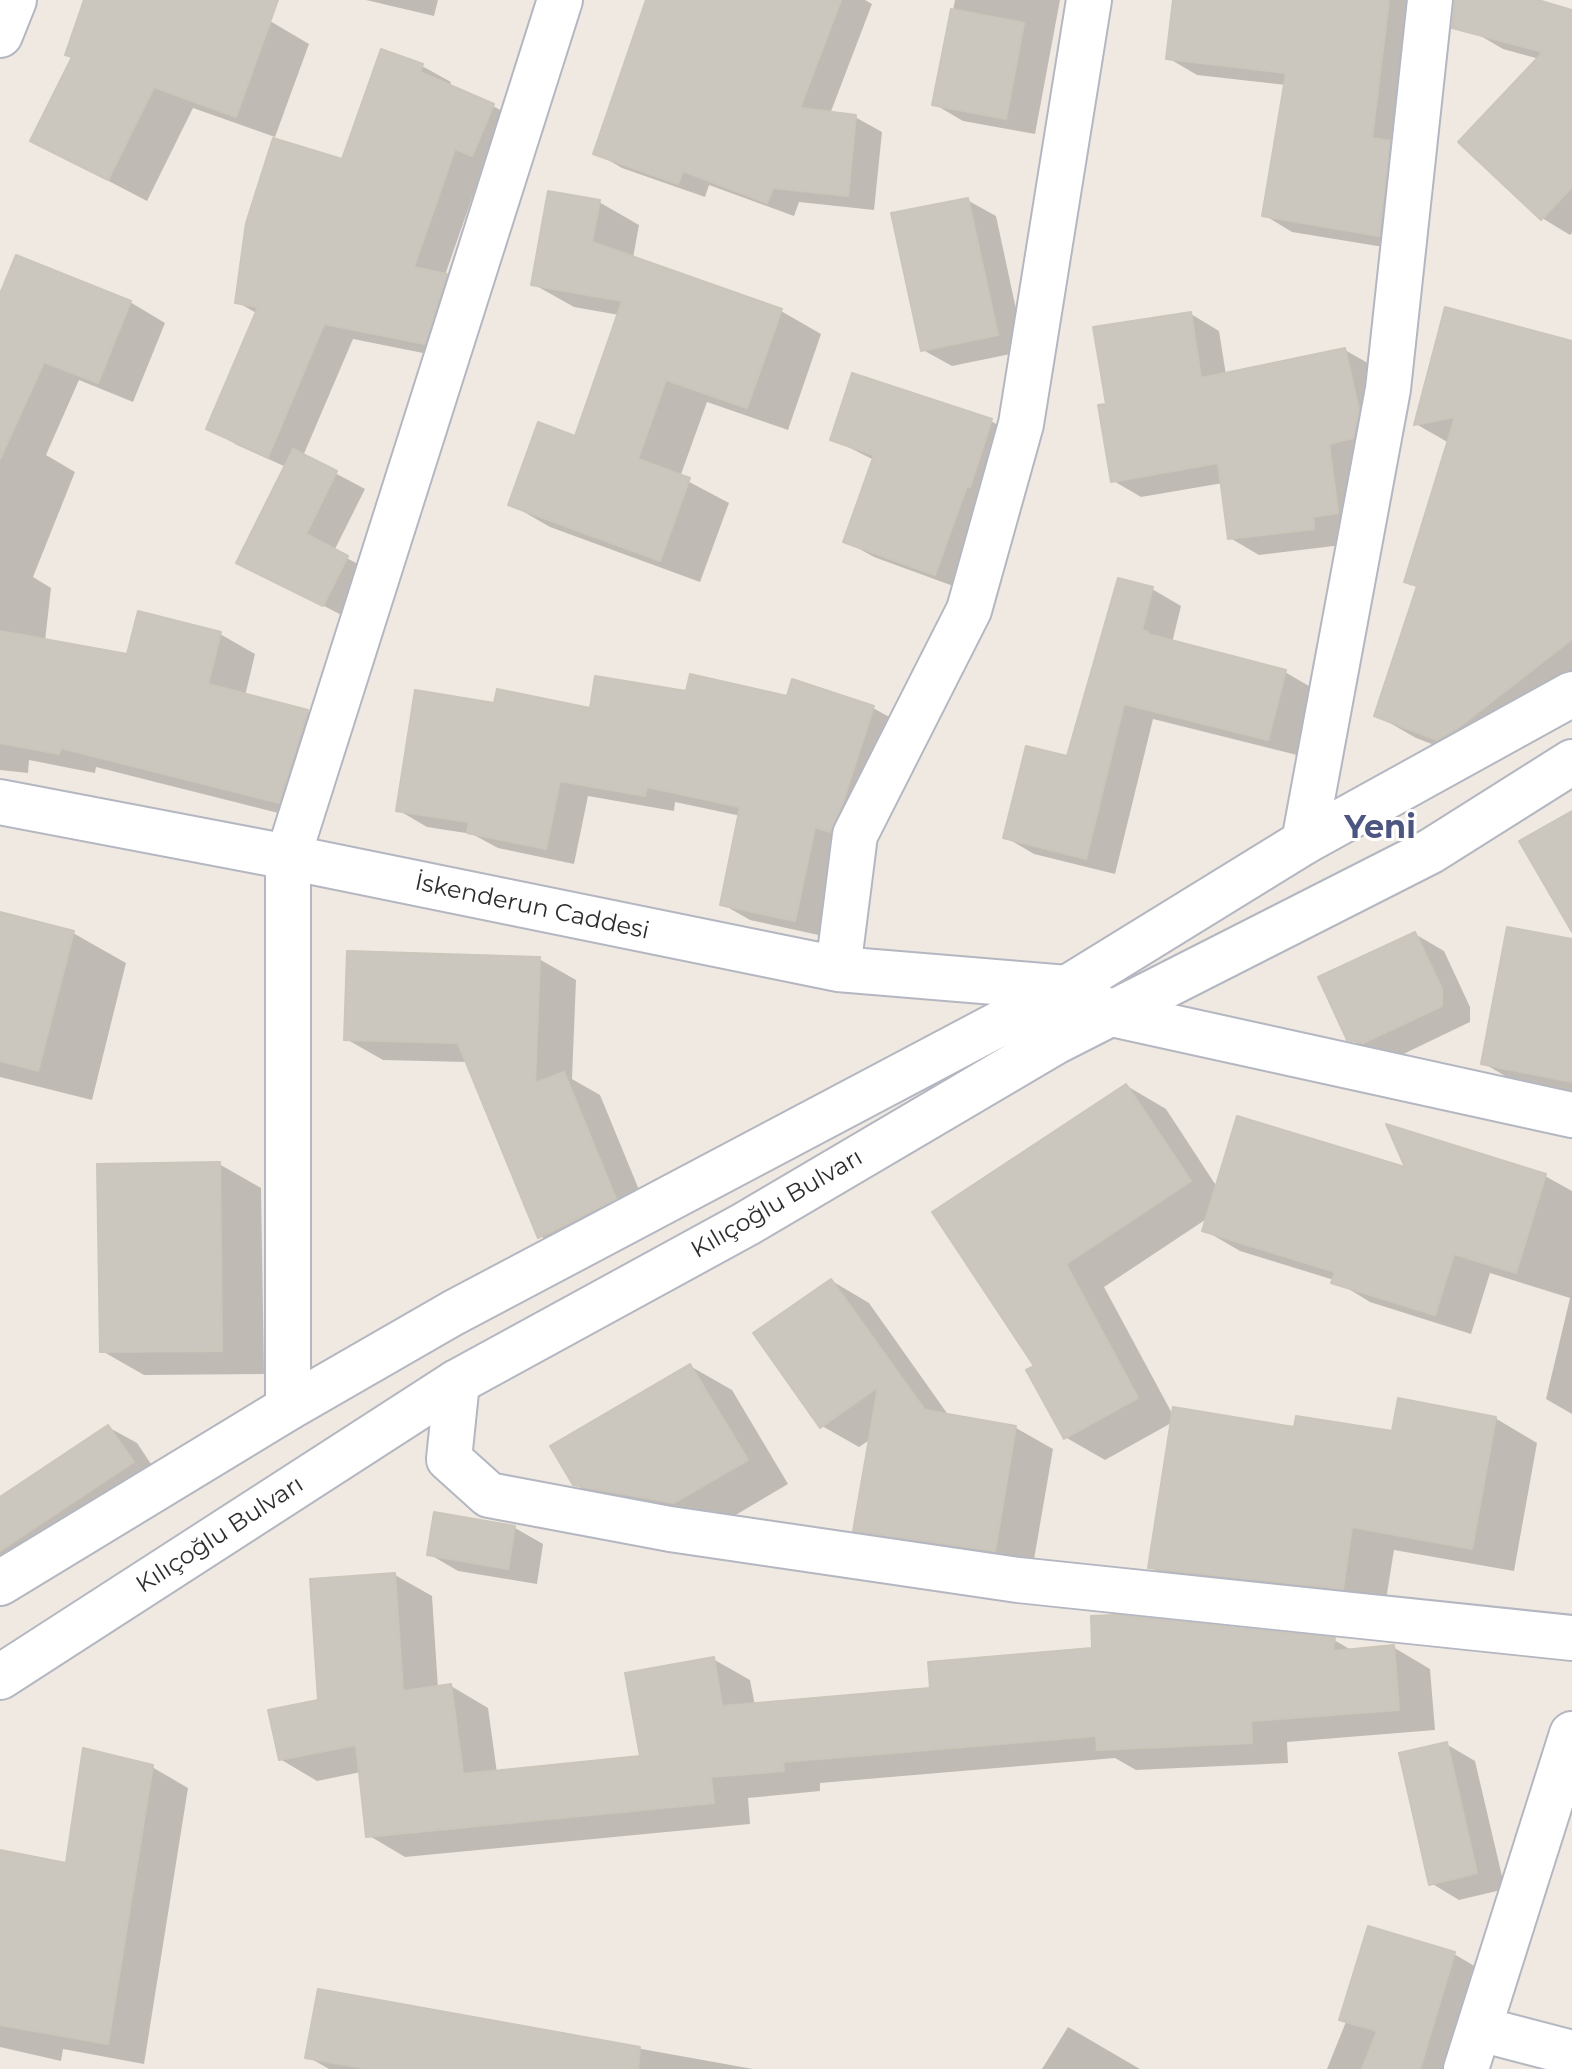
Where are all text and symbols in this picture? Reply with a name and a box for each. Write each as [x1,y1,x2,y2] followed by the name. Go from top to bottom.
[1344,810,1416,848] district label: Yeni
[412,868,652,946] street label: İskenderun Caddesi
[686,1143,868,1265] street label: Kılıçoğlu Bulvarı
[131,1470,309,1600] street label: Kılıçoğlu Bulvarı

